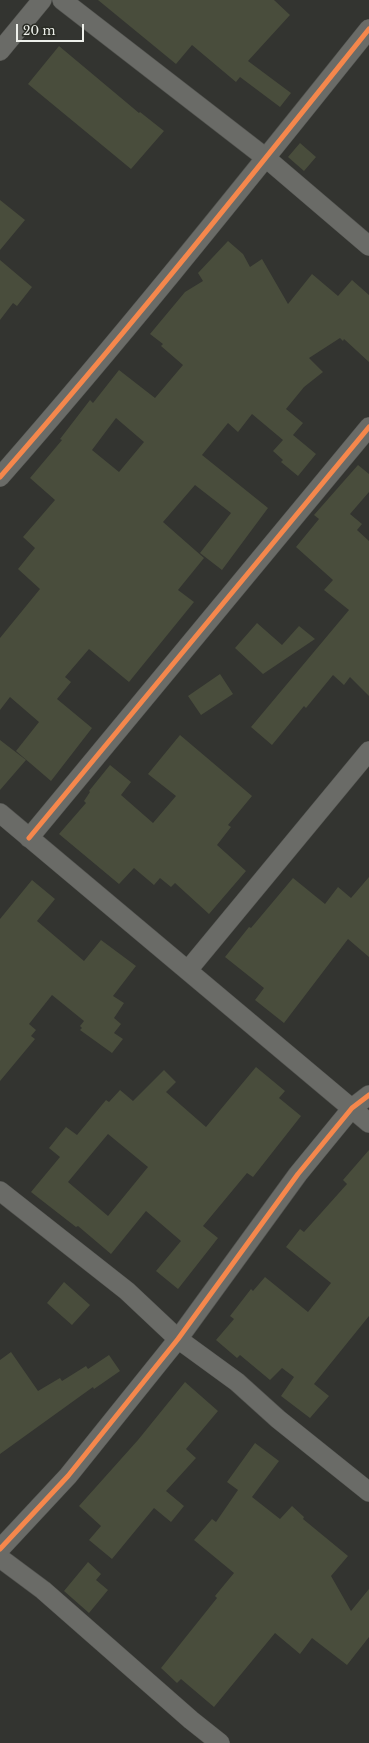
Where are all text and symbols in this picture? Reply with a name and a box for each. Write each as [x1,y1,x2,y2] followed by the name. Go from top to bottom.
[18,16,86,42] scale bar
[23,23,55,38] text: 20 m

